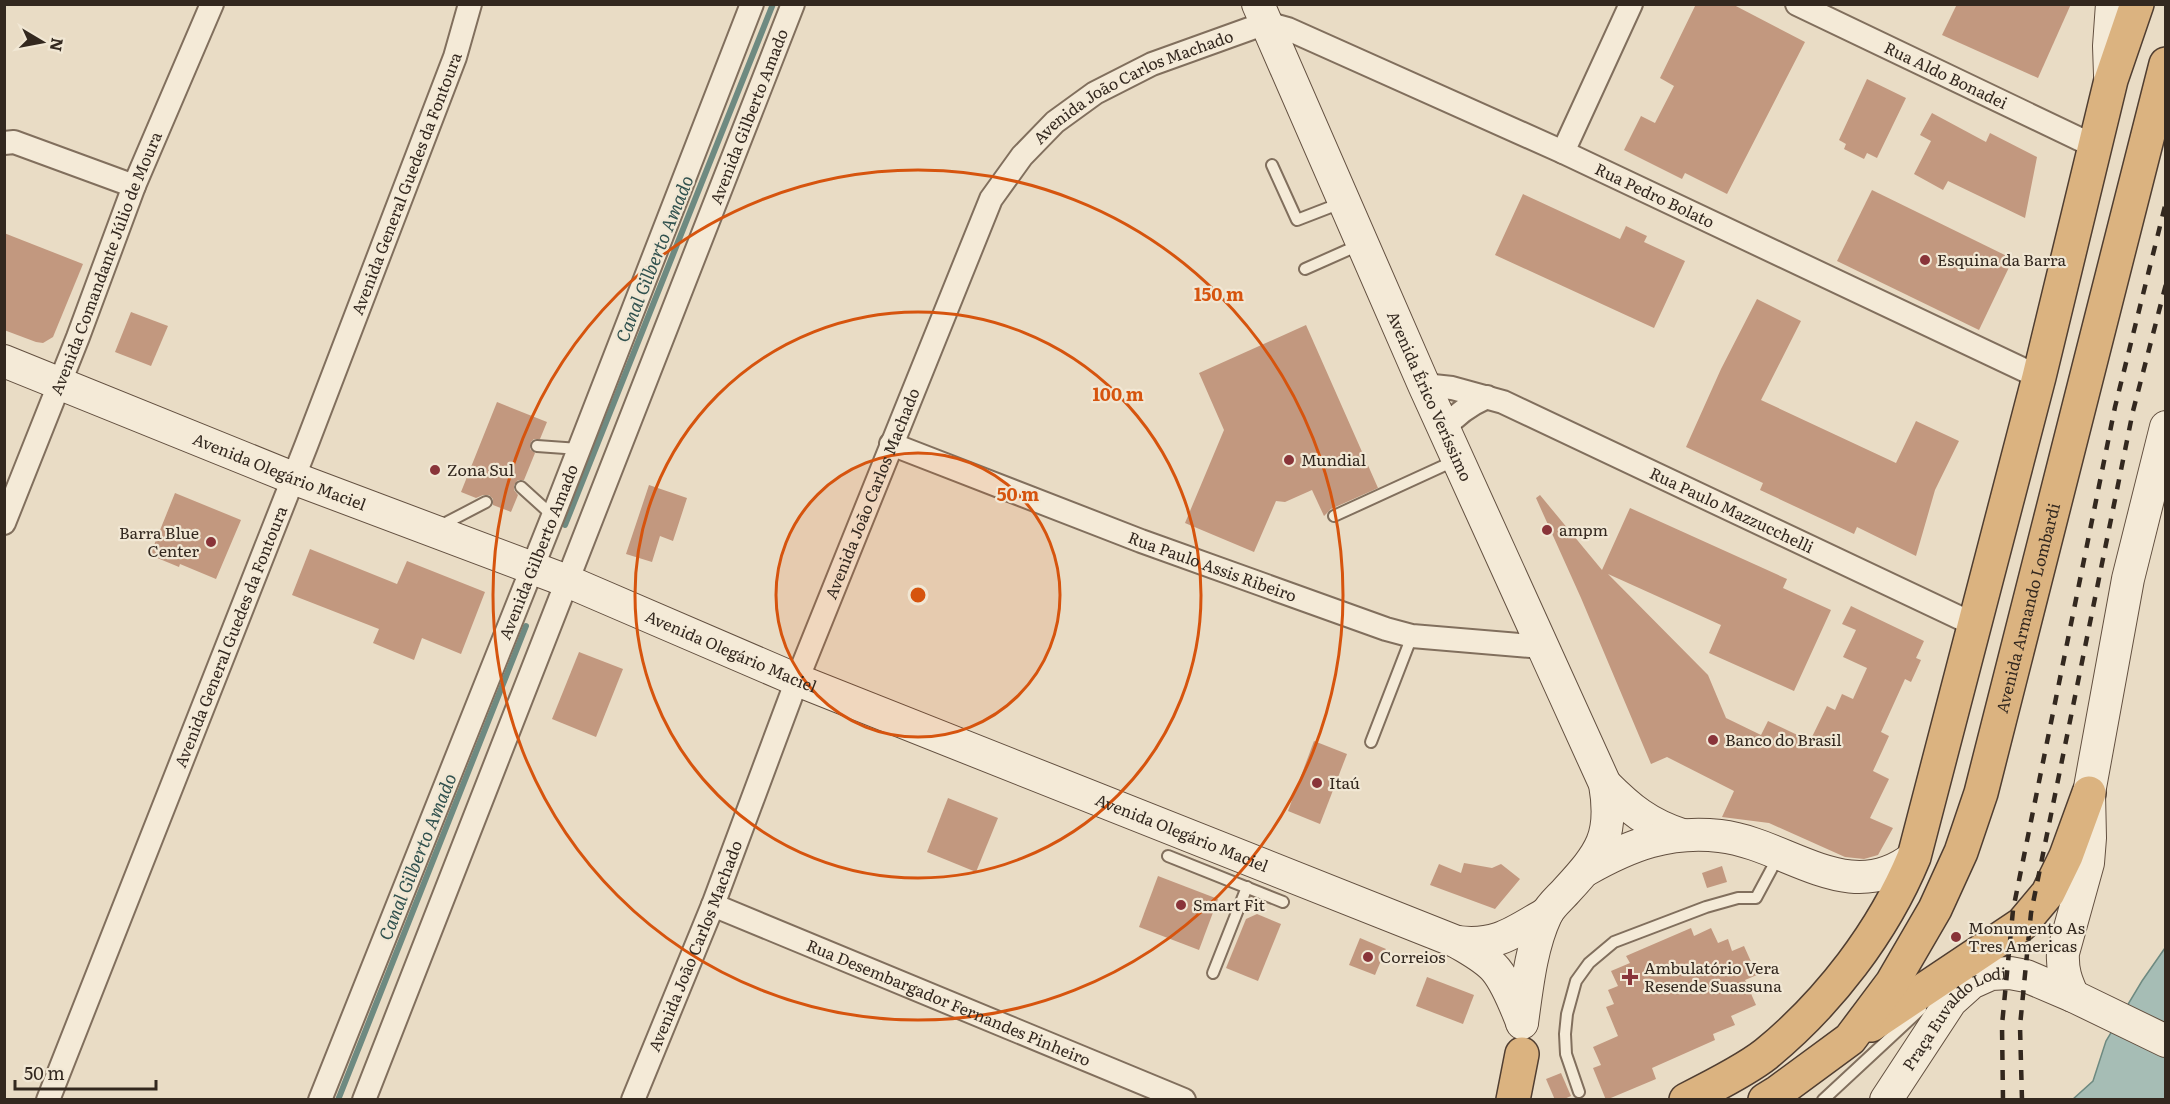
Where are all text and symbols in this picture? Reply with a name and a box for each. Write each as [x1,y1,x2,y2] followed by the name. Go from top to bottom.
[12,12,72,72] north arrow
[1027,23,1236,149] street label: Avenida João Carlos Machado
[703,25,793,208] street label: Avenida Gilberto Amado
[1881,34,2012,114] street label: Rua Aldo Bonadei
[45,36,71,53] text: N
[344,48,467,318] street label: Avenida General Guedes da Fontoura
[43,127,167,398] street label: Avenida Comandante Júlio de Moura
[1591,156,1719,233] street label: Rua Pedro Bolato
[608,171,699,346] water label: Canal Gilberto Amado
[1937,247,2067,271] place label: Esquina da Barra
[1918,253,1932,267] marker: Esquina da Barra
[1194,280,1244,307] text: 150 m
[1382,307,1479,485] street label: Avenida Érico Veríssimo
[1092,380,1144,407] text: 100 m
[818,384,925,602] street label: Avenida João Carlos Machado
[190,426,370,516] street label: Avenida Olegário Maciel
[1301,447,1366,471] place label: Mundial
[1282,453,1296,467] marker: Mundial
[447,457,514,481] place label: Zona Sul
[492,460,583,643] street label: Avenida Gilberto Amado
[1646,460,1818,558] street label: Rua Paulo Mazzucchelli
[428,463,442,477] marker: Zona Sul
[997,480,1039,507] text: 50 m
[1989,500,2065,715] street label: Avenida Armando Lombardi
[167,502,292,771] street label: Avenida General Guedes da Fontoura
[1559,517,1609,541] place label: ampm
[119,520,199,562] place label: Barra Blue Center
[1540,523,1554,537] marker: ampm
[1125,524,1300,607] street label: Rua Paulo Assis Ribeiro
[204,535,218,549] marker: Barra Blue Center
[908,585,928,605] centre of rings
[642,603,821,698] street label: Avenida Olegário Maciel
[1725,727,1842,751] place label: Banco do Brasil
[1706,733,1720,747] marker: Banco do Brasil
[371,769,462,944] water label: Canal Gilberto Amado
[1329,770,1360,794] place label: Itaú
[1310,776,1324,790] marker: Itaú
[1092,787,1272,877] street label: Avenida Olegário Maciel
[641,837,747,1055] street label: Avenida João Carlos Machado
[1193,892,1265,916] place label: Smart Fit
[1174,898,1188,912] marker: Smart Fit
[1968,915,2085,957] place label: Monumento As Tres Americas
[1949,930,1963,944] marker: Monumento As Tres Americas
[803,932,1095,1071] street label: Rua Desembargador Fernandes Pinheiro
[1380,944,1445,968] place label: Correios
[1361,950,1375,964] marker: Correios
[1644,955,1782,997] place label: Ambulatório Vera Resende Suassuna
[1896,960,2007,1075] street label: Praça Euvaldo Lodi
[1621,968,1639,986] marker: Ambulatório Vera Resende Suassuna
[15,1053,156,1091] scale bar
[24,1059,65,1086] text: 50 m

